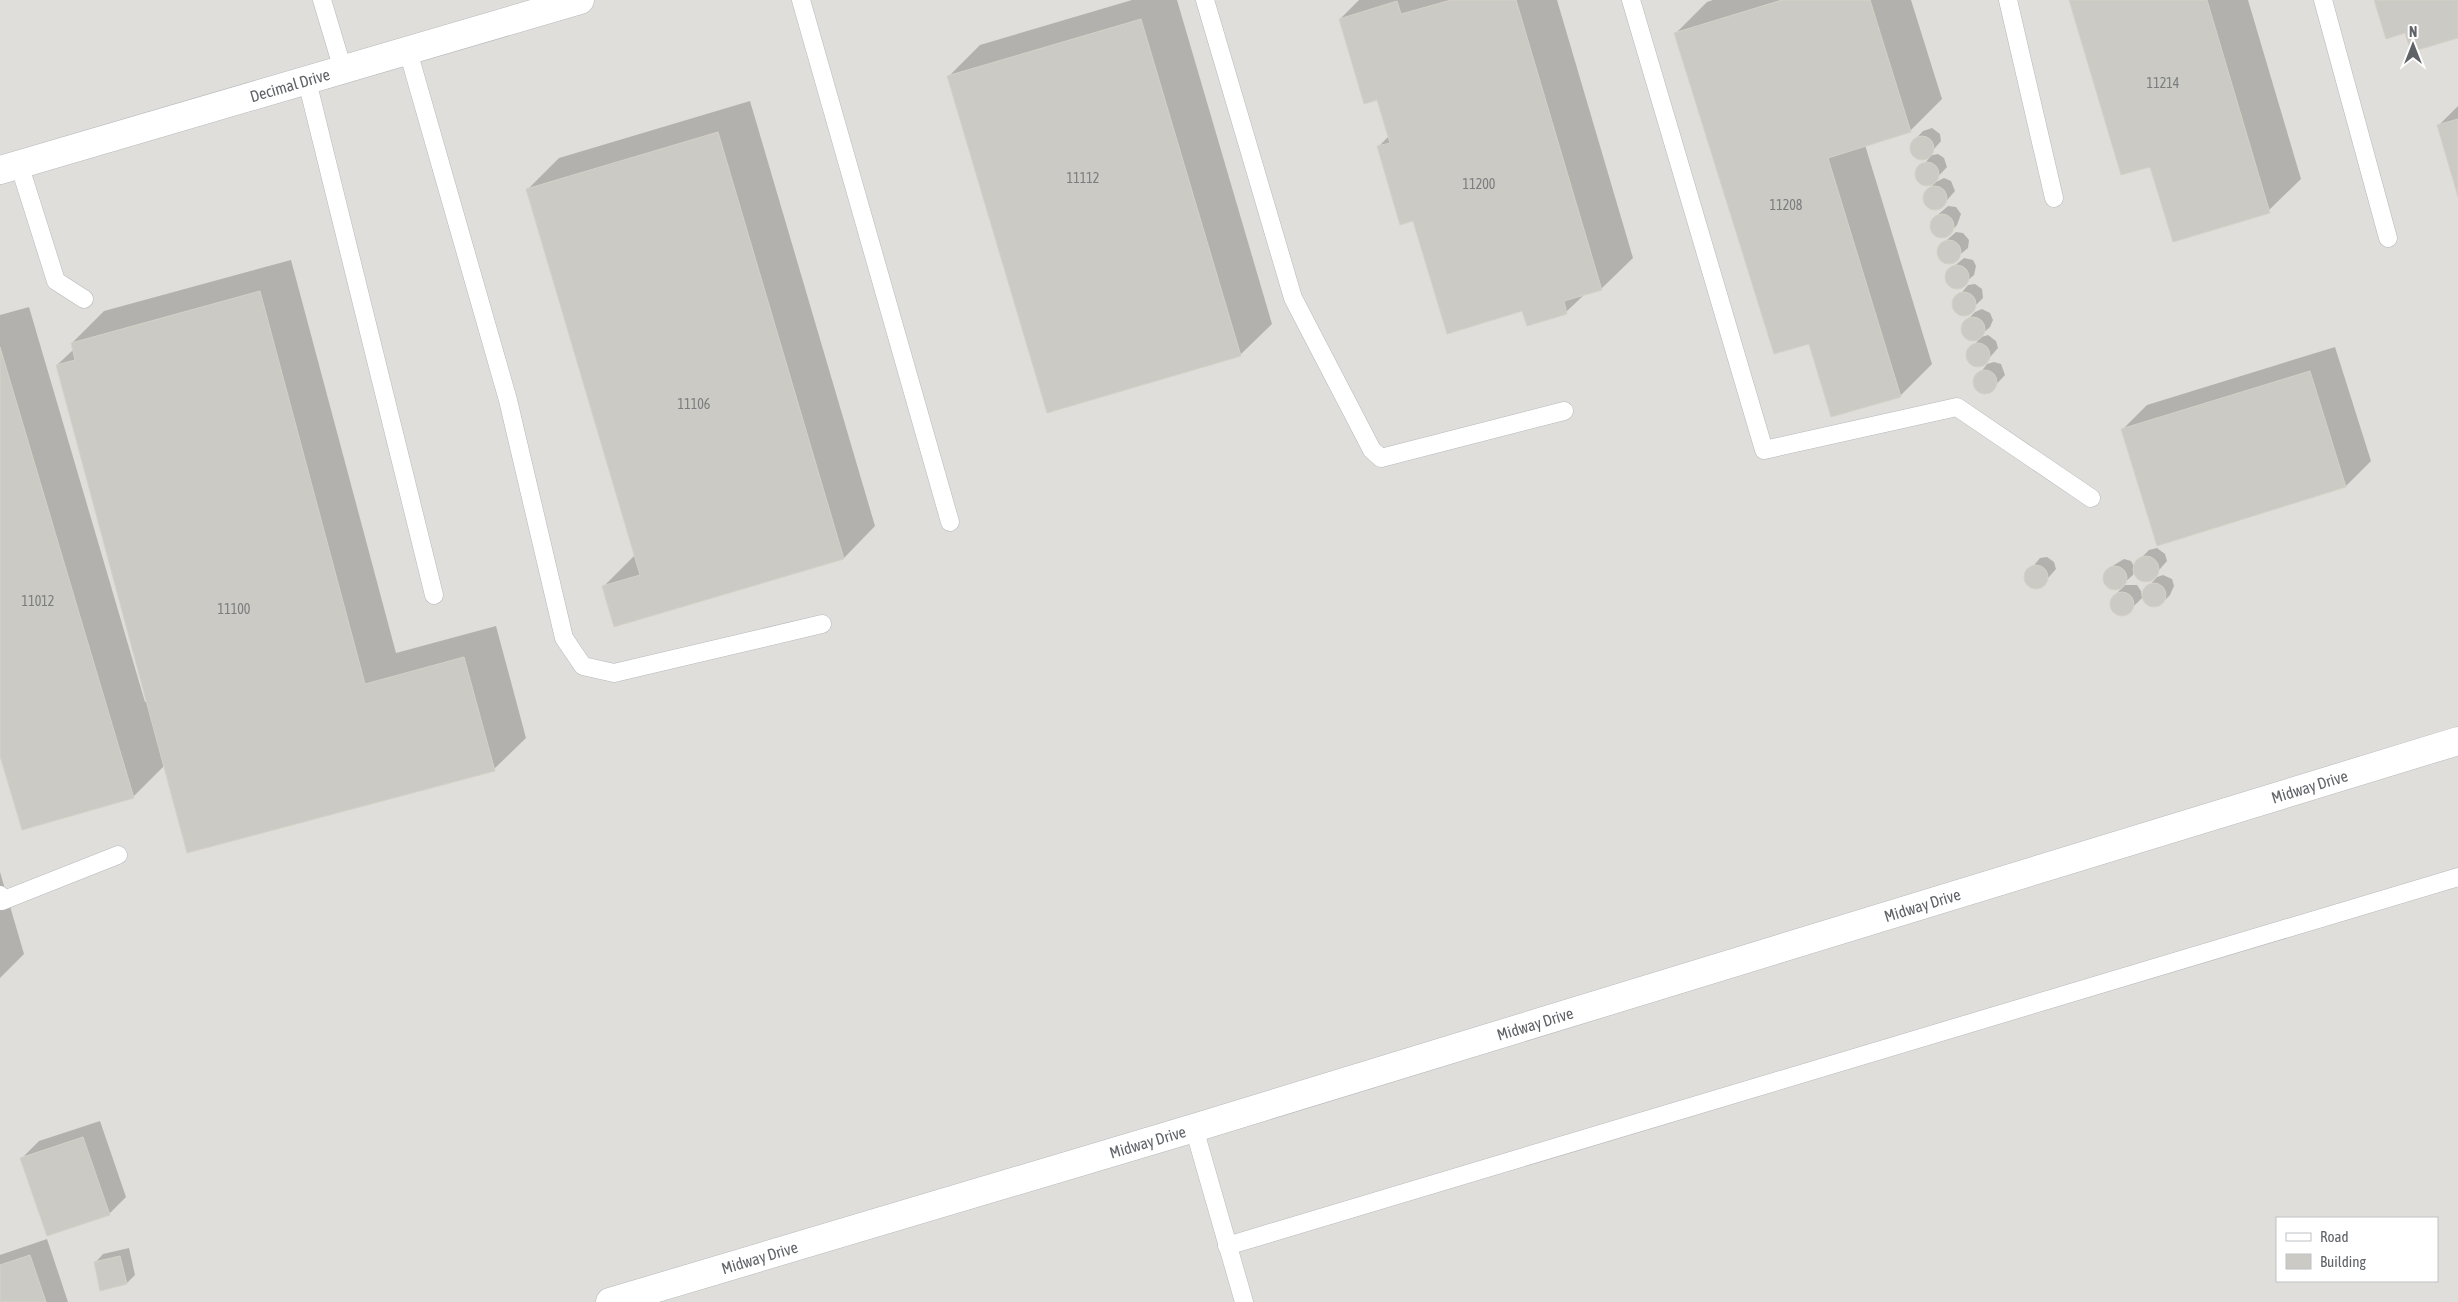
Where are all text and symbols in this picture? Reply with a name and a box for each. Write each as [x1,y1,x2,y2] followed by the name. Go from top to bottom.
[2388,20,2438,70] north arrow
[2409,24,2417,40] text: N
[248,65,332,105] street label: Decimal Drive
[2147,75,2180,91] house number: 11214
[1067,170,1099,186] house number: 11112
[1463,176,1496,192] house number: 11200
[1770,197,1803,213] house number: 11208
[678,396,711,412] house number: 11106
[22,593,54,609] house number: 11012
[218,601,251,617] house number: 11100
[2269,766,2350,807] street label: Midway Drive
[1882,885,1963,925] street label: Midway Drive
[1495,1003,1575,1044] street label: Midway Drive
[1107,1122,1188,1162] street label: Midway Drive
[2276,1217,2438,1282] legend
[2320,1228,2349,1245] text: Road
[719,1238,800,1277] street label: Midway Drive
[2320,1253,2366,1270] text: Building

